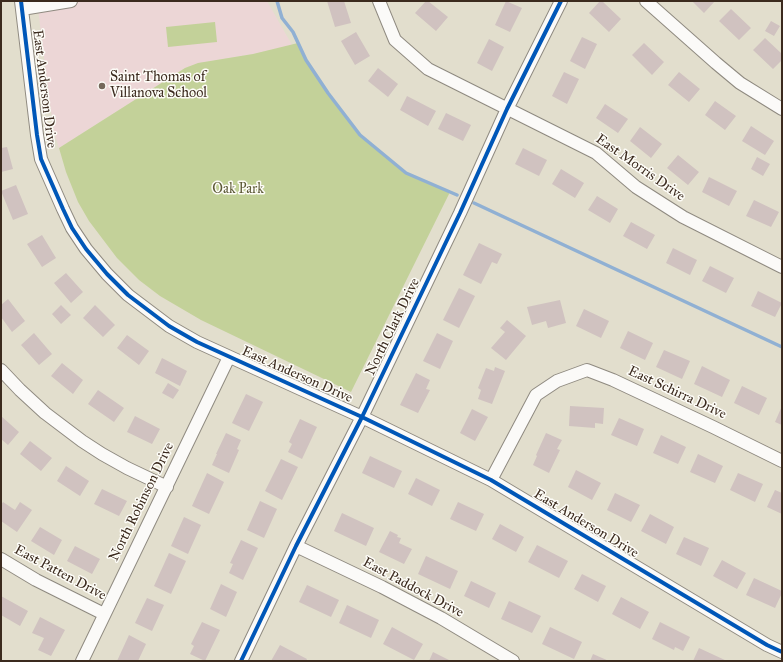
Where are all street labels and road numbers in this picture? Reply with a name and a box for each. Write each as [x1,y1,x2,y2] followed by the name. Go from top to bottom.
[28,29,60,149] street label: East Anderson Drive
[592,131,688,205] street label: East Morris Drive
[362,276,424,378] street label: North Clark Drive
[239,343,355,407] street label: East Anderson Drive
[625,363,729,423] street label: East Schirra Drive
[106,440,178,564] street label: North Robinson Drive
[531,486,641,562] street label: East Anderson Drive
[11,542,109,604] street label: East Patten Drive
[360,554,466,622] street label: East Paddock Drive

